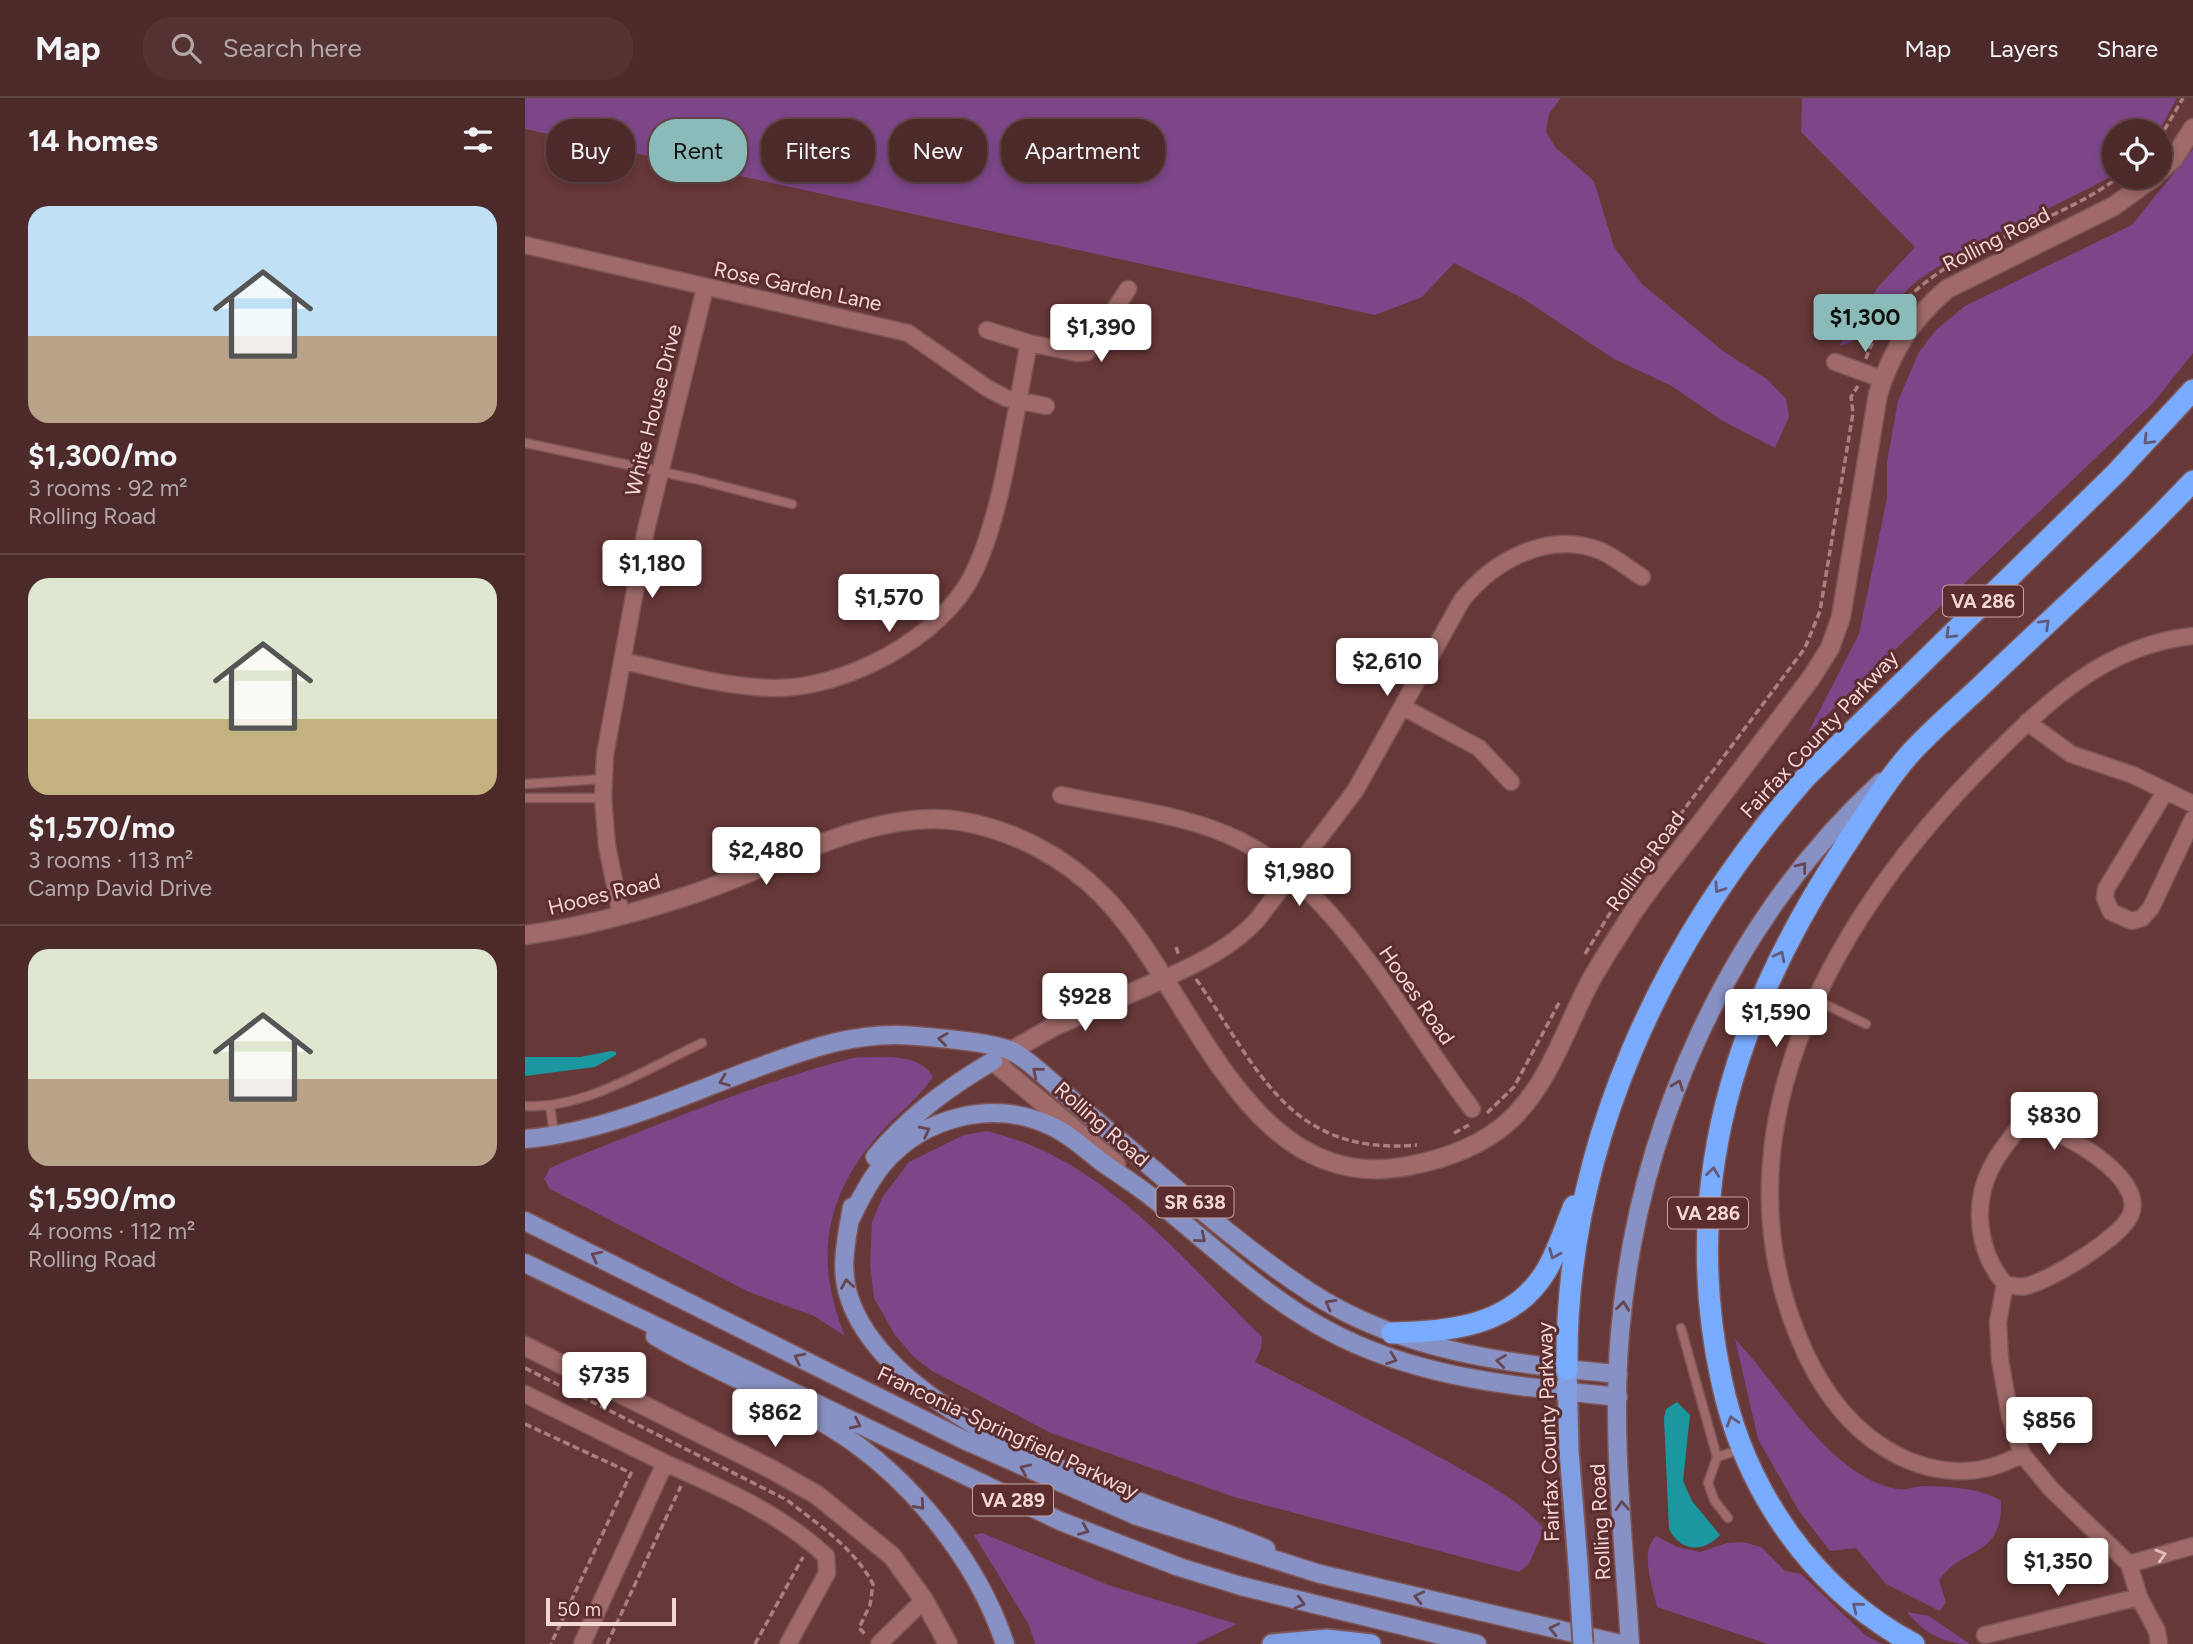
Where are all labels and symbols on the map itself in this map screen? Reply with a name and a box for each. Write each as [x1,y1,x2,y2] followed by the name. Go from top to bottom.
[1938,201,2054,277] street label: Rolling Road
[712,256,884,316] street label: Rose Garden Lane
[1808,294,1922,354] pin: $1,300
[1044,304,1158,364] pin: $1,390
[620,322,686,498] street label: White House Drive
[2143,432,2156,445] one-way arrow
[595,540,709,600] pin: $1,180
[832,574,946,634] pin: $1,570
[1943,586,2023,616] road number: VA 286
[2037,620,2050,633] one-way arrow
[1945,625,1958,638] one-way arrow
[1330,638,1444,698] pin: $2,610
[1735,645,1903,823] street label: Fairfax County Parkway
[1600,806,1690,916] street label: Rolling Road
[709,828,823,887] pin: $2,480
[1242,848,1356,908] pin: $1,980
[1794,862,1806,875] one-way arrow
[545,868,663,920] street label: Hooes Road
[1715,880,1727,893] one-way arrow
[1374,941,1460,1049] street label: Hooes Road
[1772,951,1786,963] one-way arrow
[1044,974,1126,1033] pin: $928
[1719,990,1833,1049] pin: $1,590
[938,1032,949,1047] one-way arrow
[1032,1068,1045,1080] one-way arrow
[718,1072,730,1086] one-way arrow
[1050,1076,1154,1172] street label: Rolling Road
[1670,1080,1684,1092] one-way arrow
[2013,1093,2095,1152] pin: $830
[918,1125,930,1139] one-way arrow
[1705,1166,1720,1178] one-way arrow
[1157,1186,1233,1218] road number: SR 638
[1668,1198,1748,1228] road number: VA 286
[1193,1229,1205,1242] one-way arrow
[1548,1247,1562,1259] one-way arrow
[591,1251,603,1265] one-way arrow
[839,1278,854,1289] one-way arrow
[1325,1299,1338,1312] one-way arrow
[1616,1300,1631,1311] one-way arrow
[1532,1322,1564,1542] street label: Fairfax County Parkway
[1385,1350,1397,1364] one-way arrow
[563,1352,645,1412] pin: $735
[794,1352,806,1366] one-way arrow
[1495,1353,1507,1368] one-way arrow
[873,1360,1143,1504] street label: Franconia-Springfield Parkway
[734,1390,816,1449] pin: $862
[2008,1398,2090,1457] pin: $856
[849,1415,861,1429] one-way arrow
[1726,1415,1740,1428] one-way arrow
[1020,1463,1032,1477] one-way arrow
[1584,1463,1616,1581] street label: Rolling Road
[973,1484,1053,1516] road number: VA 289
[912,1497,924,1510] one-way arrow
[1615,1500,1630,1511] one-way arrow
[1077,1522,1089,1536] one-way arrow
[2001,1538,2115,1598] pin: $1,350
[2155,1549,2167,1563] one-way arrow
[1413,1591,1425,1605] one-way arrow
[546,1595,675,1627] scale bar
[1293,1595,1305,1609] one-way arrow
[1853,1602,1865,1615] one-way arrow
[1548,1622,1560,1637] one-way arrow

